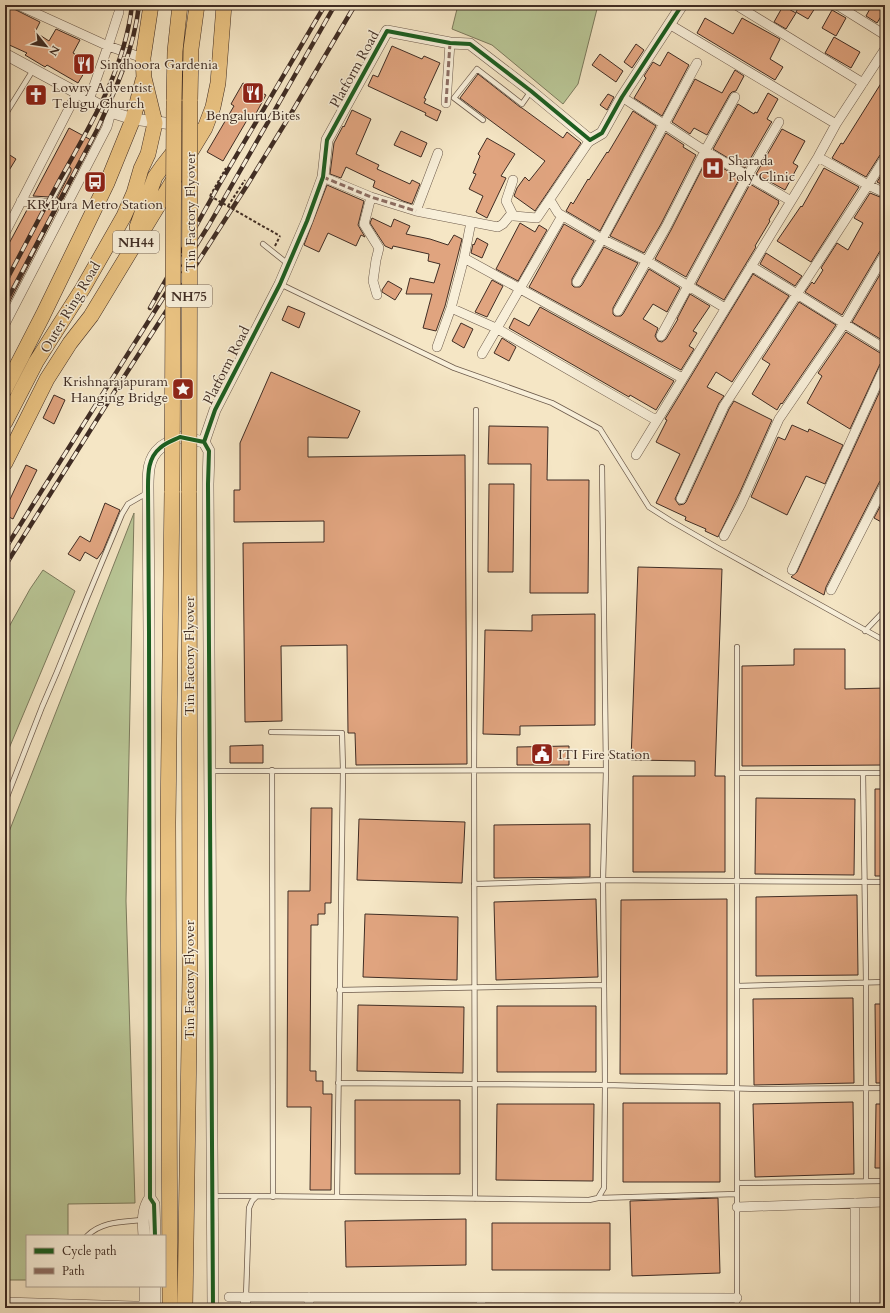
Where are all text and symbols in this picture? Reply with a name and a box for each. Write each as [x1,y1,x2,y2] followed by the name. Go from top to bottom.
[26,26,66,66] north arrow
[325,27,384,111] street label: Platform Road
[45,43,63,59] text: N
[71,51,97,77] restaurant icon: Sindhoora Gardenia
[100,55,218,74] place label: Sindhoora Gardenia
[52,78,152,113] place label: Lowry Adventist Telugu Church
[240,80,266,106] restaurant icon: Bengaluru Bites
[23,82,49,108] church icon: Lowry Adventist Telugu Church
[206,106,301,125] place label: Bengaluru Bites
[181,151,200,272] street label: Tin Factory Flyover
[728,151,795,186] place label: Sharada Poly Clinic
[700,155,726,181] hospital icon: Sharada Poly Clinic
[82,169,108,195] bus stop icon: KR Pura Metro Station
[27,195,163,214] place label: KR Pura Metro Station
[113,231,159,253] road number: NH44
[36,258,105,356] street label: Outer Ring Road
[166,285,212,307] road number: NH75
[199,322,255,408] street label: Platform Road
[63,372,168,407] place label: Krishnarajapuram Hanging Bridge
[170,376,196,402] place icon: Krishnarajapuram Hanging Bridge
[180,595,199,716] street label: Tin Factory Flyover
[529,741,555,767] public building icon: ITI Fire Station
[558,745,650,764] place label: ITI Fire Station
[180,919,199,1040] street label: Tin Factory Flyover
[26,1235,166,1287] legend
[62,1243,117,1259] text: Cycle path
[62,1263,85,1279] text: Path

